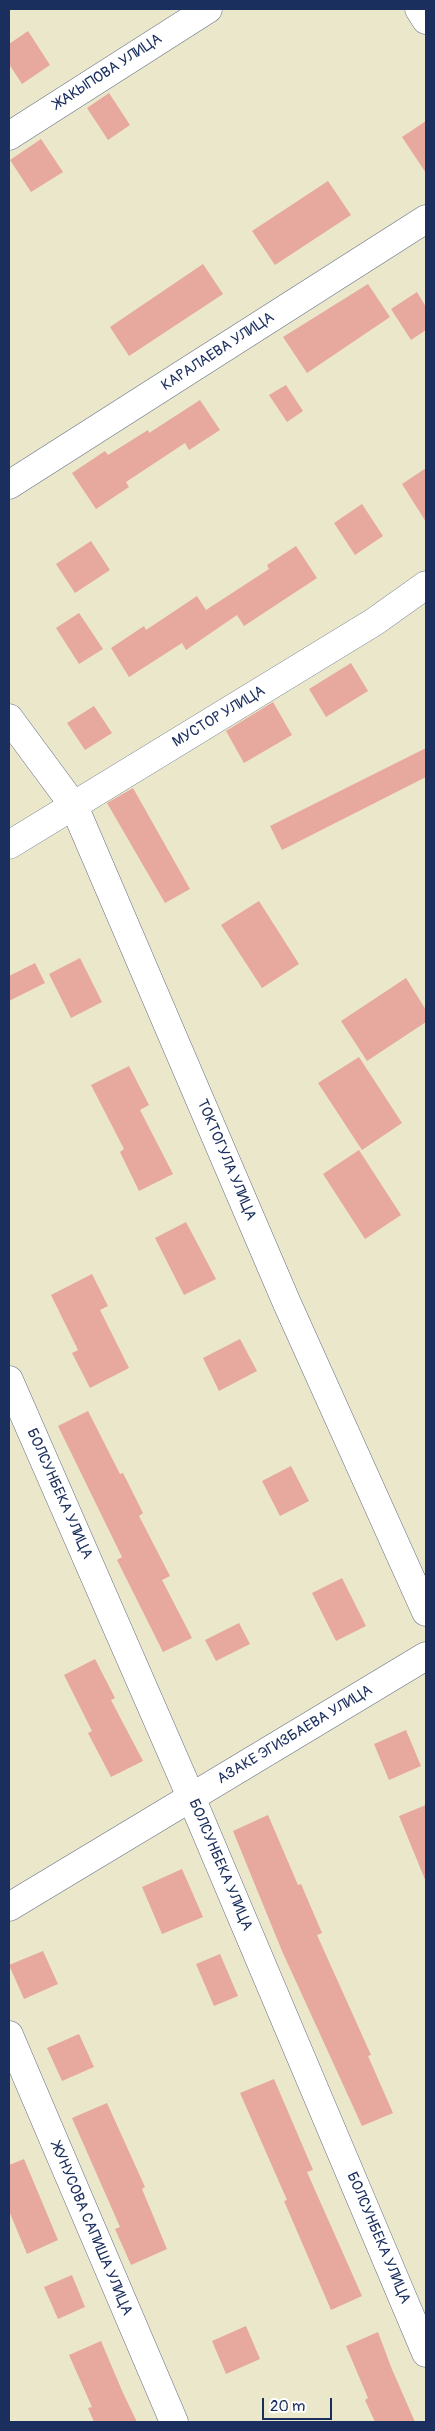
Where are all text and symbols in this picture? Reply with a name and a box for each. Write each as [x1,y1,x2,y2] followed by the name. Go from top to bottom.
[50,30,166,114] street label: ЖАКЫПОВА УЛИЦА
[158,309,278,395] street label: КАРАЛАЕВА УЛИЦА
[169,682,269,752] street label: МУСТОР УЛИЦА
[192,1097,260,1223] street label: ТОКТОГУЛА УЛИЦА
[22,1426,96,1562] street label: БОЛСУНБЕКА УЛИЦА
[214,1682,376,1788] street label: АЗАКЕ ЭГИЗБАЕВА УЛИЦА
[184,1797,256,1933] street label: БОЛСУНБЕКА УЛИЦА
[46,2140,136,2318] street label: ЖУНУСОВА САПИША УЛИЦА
[342,2170,414,2306] street label: БОЛСУНБЕКА УЛИЦА
[265,2388,335,2420] scale bar
[270,2397,305,2416] text: 20 m

